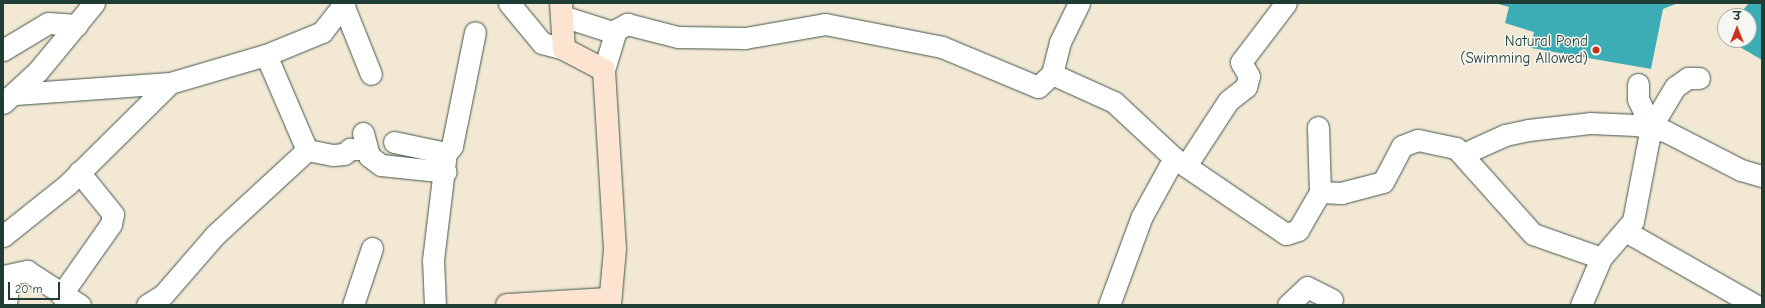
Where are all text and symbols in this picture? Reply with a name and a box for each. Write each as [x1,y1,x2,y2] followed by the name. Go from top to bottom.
[1717,8,1757,48] north arrow
[1733,10,1741,23] text: उ
[1460,32,1588,67] place label: Natural Pond (Swimming Allowed)
[1591,45,1601,55] marker: Natural Pond (Swimming Allowed)
[10,274,62,300] scale bar
[15,282,43,296] text: 20 m

